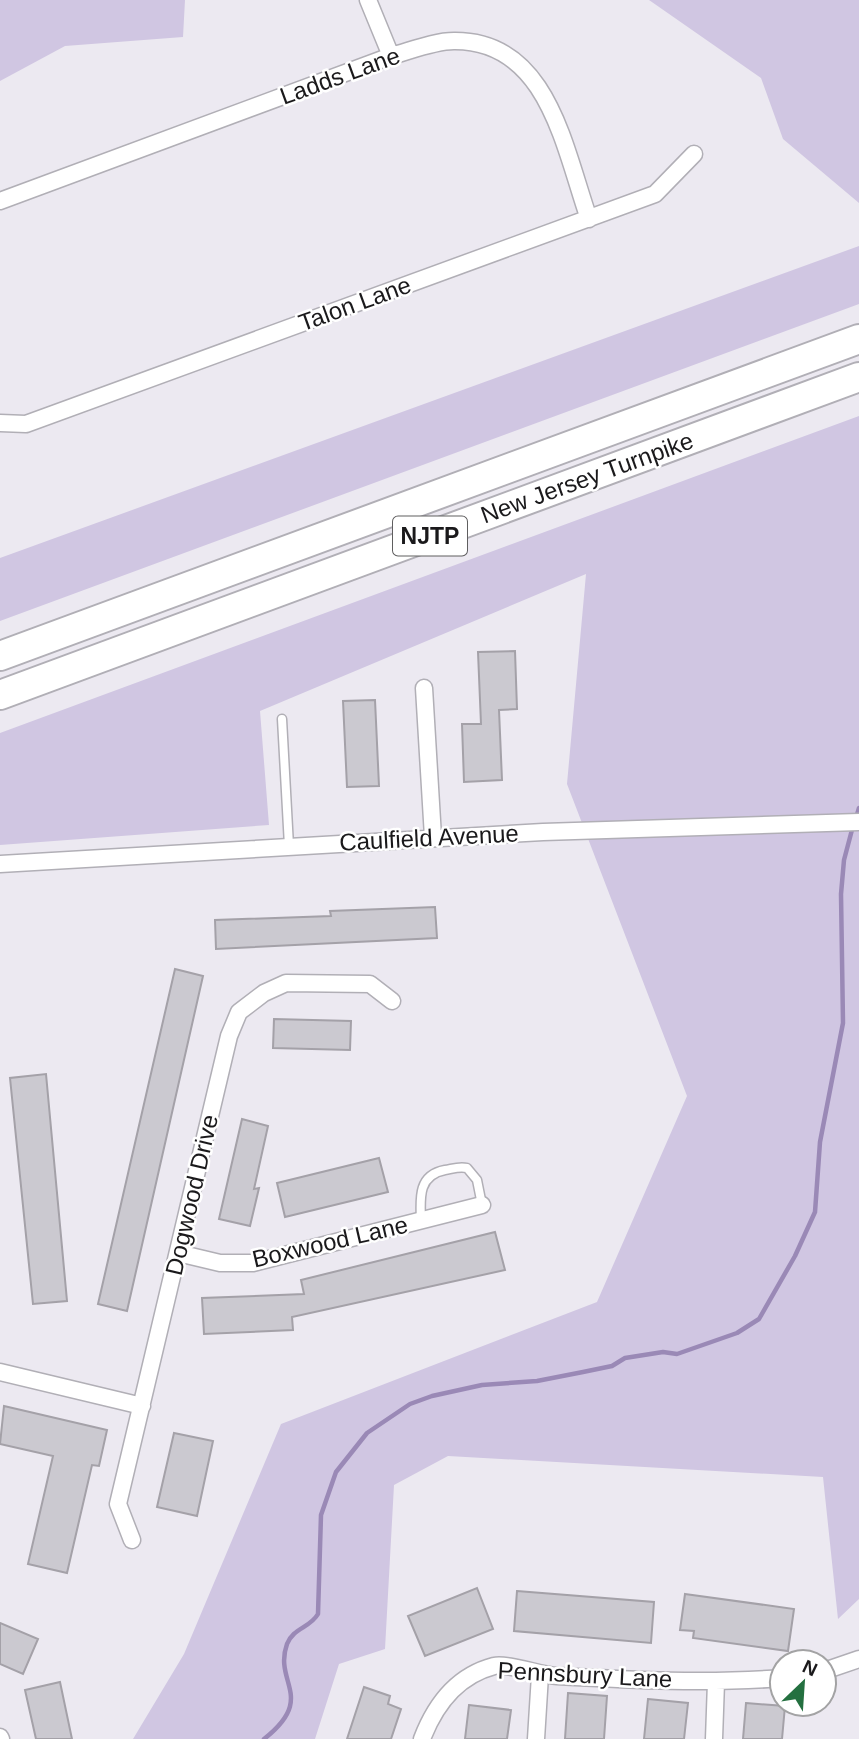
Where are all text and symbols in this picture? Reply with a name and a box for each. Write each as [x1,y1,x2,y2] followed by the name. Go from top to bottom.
[276,41,403,110] street label: Ladds Lane
[295,271,415,336] street label: Talon Lane
[477,427,697,529] street label: New Jersey Turnpike
[393,516,467,556] road number: NJTP
[339,819,519,856] street label: Caulfield Avenue
[160,1112,223,1278] street label: Dogwood Drive
[249,1210,410,1273] street label: Boxwood Lane
[768,1648,838,1718] north arrow
[497,1656,673,1693] street label: Pennsbury Lane
[799,1656,821,1680] text: N

